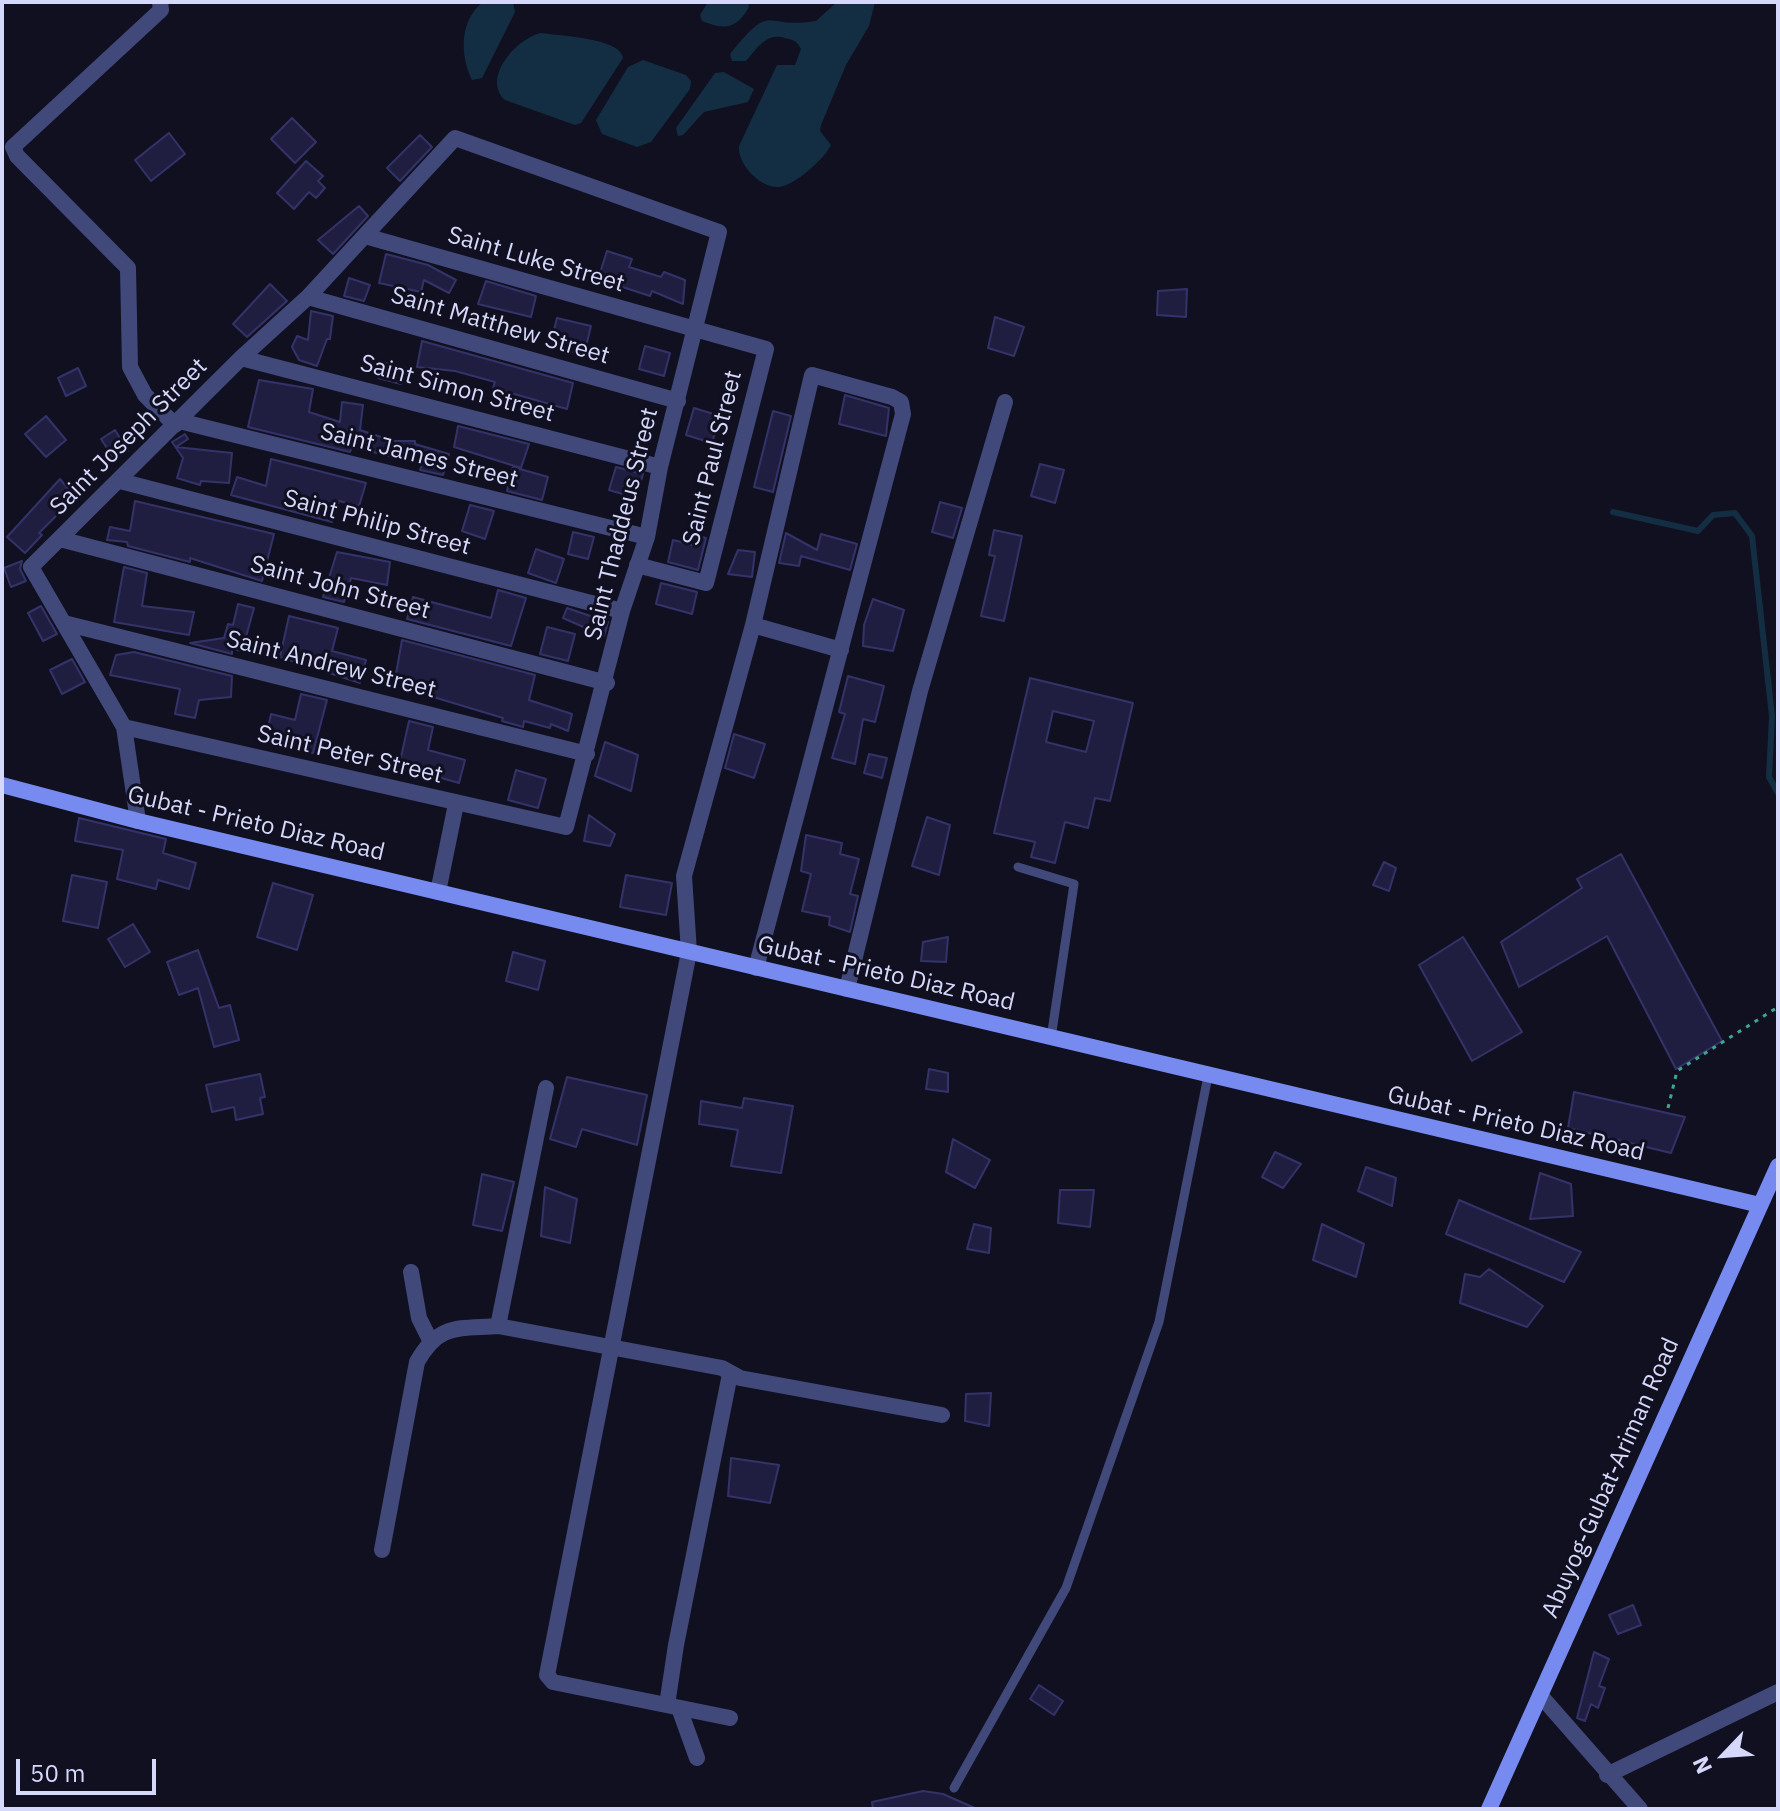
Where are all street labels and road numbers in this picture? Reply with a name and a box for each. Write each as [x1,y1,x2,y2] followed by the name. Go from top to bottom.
[444,221,628,299] street label: Saint Luke Street
[387,281,613,371] street label: Saint Matthew Street
[357,349,557,429] street label: Saint Simon Street
[45,353,213,521] street label: Saint Joseph Street
[677,368,749,548] street label: Saint Paul Street
[579,405,665,643] street label: Saint Thaddeus Street
[317,417,521,495] street label: Saint James Street
[280,484,474,562] street label: Saint Philip Street
[247,550,433,626] street label: Saint John Street
[223,625,439,705] street label: Saint Andrew Street
[254,720,446,790] street label: Saint Peter Street
[125,780,387,868] street label: Gubat - Prieto Diaz Road
[755,930,1017,1018] street label: Gubat - Prieto Diaz Road
[1385,1080,1647,1168] street label: Gubat - Prieto Diaz Road
[1536,1334,1686,1622] street label: Abuyog-Gubat-Ariman Road

